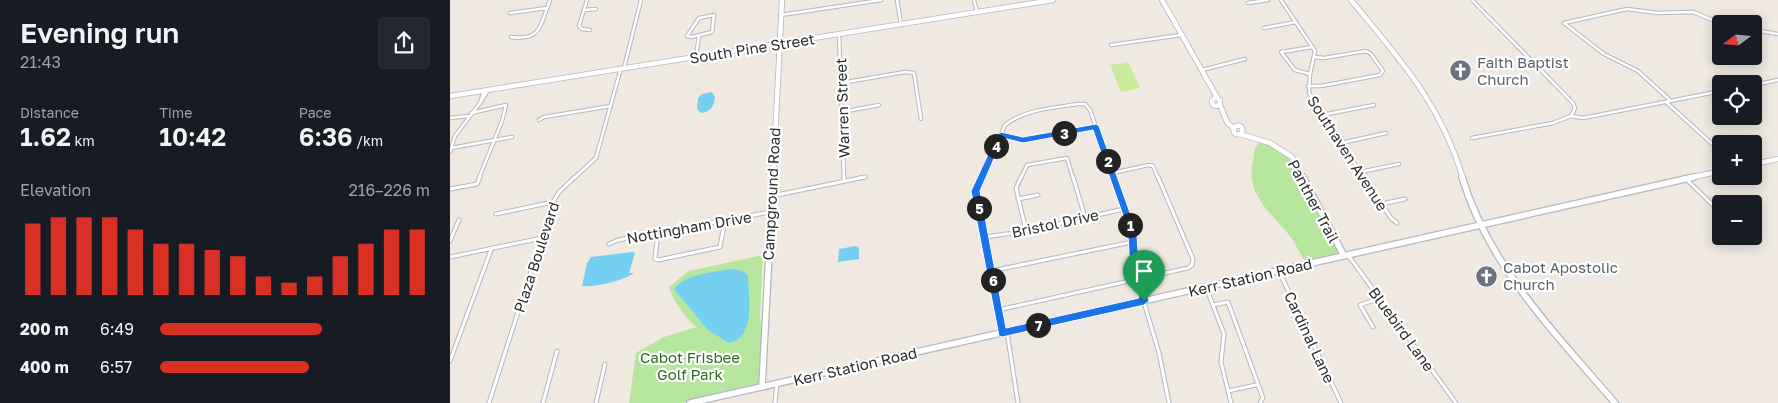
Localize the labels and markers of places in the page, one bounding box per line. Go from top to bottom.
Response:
place label: Faith Baptist Church [1477,53,1569,88]
church icon: Faith Baptist Church [1449,59,1473,83]
pin: 3 [1052,120,1076,146]
pin: 4 [984,134,1008,158]
pin: 2 [1096,148,1120,174]
pin: 5 [966,196,992,220]
pin: 1 [1118,212,1142,238]
pin [1123,250,1165,301]
place label: Cabot Apostolic Church [1503,258,1618,293]
church icon: Cabot Apostolic Church [1475,264,1499,288]
pin: 6 [980,268,1006,292]
pin: 7 [1026,312,1050,338]

